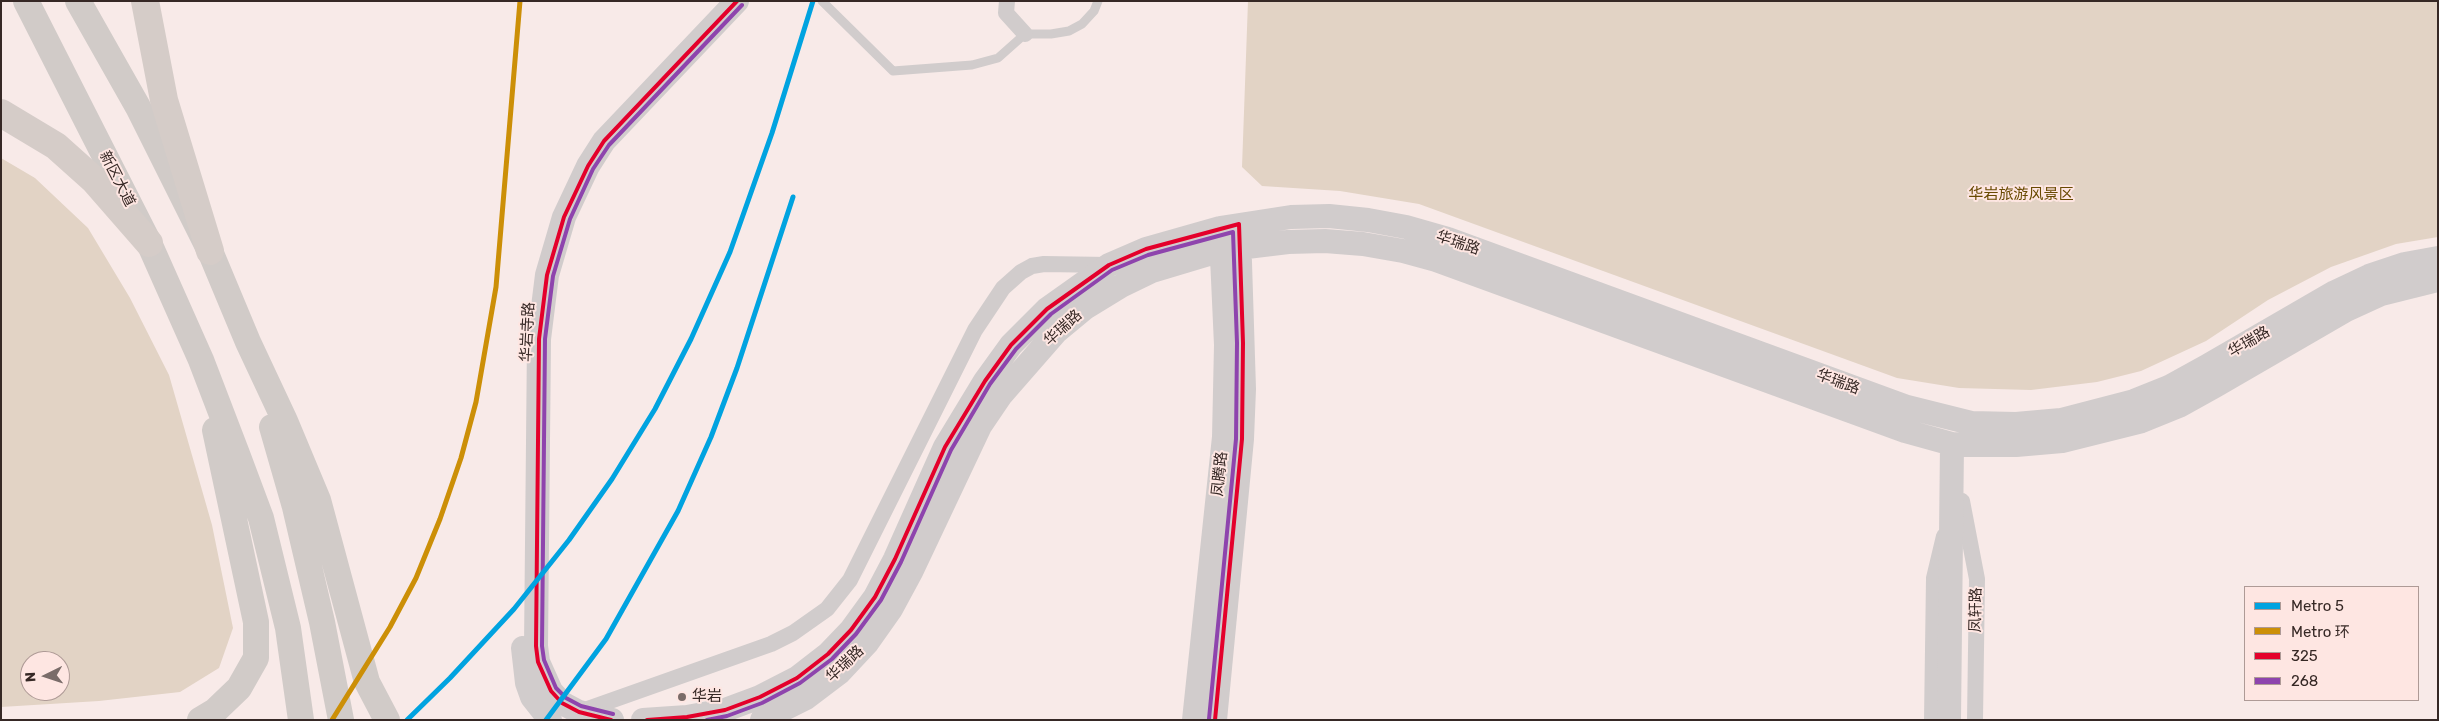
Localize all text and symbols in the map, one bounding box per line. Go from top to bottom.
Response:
street label: 新区大道 [95,148,139,210]
park label: 华岩旅游风景区 [1969,186,2073,204]
street label: 华瑞路 [1434,227,1482,259]
street label: 华岩寺路 [517,302,539,362]
street label: 华瑞路 [1040,306,1086,350]
street label: 华瑞路 [2225,323,2273,361]
street label: 华瑞路 [1814,366,1862,398]
street label: 凤腾路 [1209,451,1231,497]
legend [2244,586,2419,701]
street label: 凤轩路 [1967,587,1985,633]
text: Metro 5 [2291,597,2344,615]
text: Metro 环 [2291,623,2350,641]
street label: 华瑞路 [822,642,868,686]
text: 325 [2291,647,2318,665]
north arrow [20,651,70,701]
text: N [22,671,39,683]
text: 268 [2291,672,2318,690]
place label: 华岩 [692,688,722,706]
marker: 华岩 [676,691,688,703]

